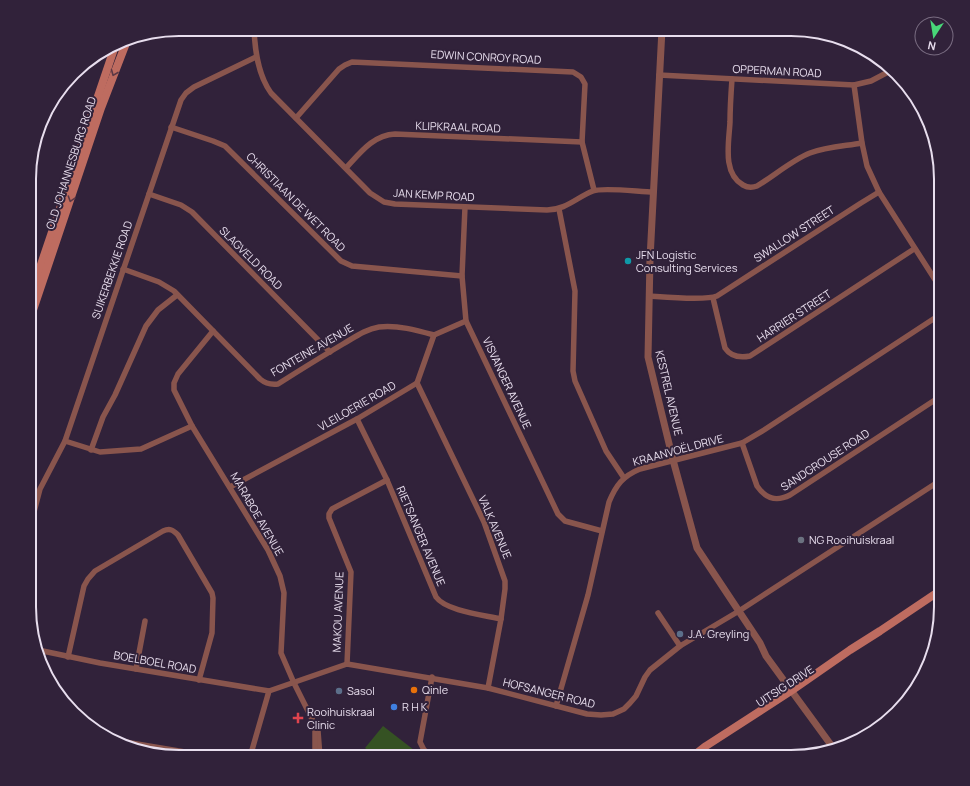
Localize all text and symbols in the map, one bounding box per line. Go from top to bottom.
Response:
north arrow [914,16,954,56]
text: N [926,38,937,54]
street label: EDWIN CONROY ROAD [430,46,542,67]
street label: OPPERMAN ROAD [732,61,822,80]
one-way arrow [111,70,119,77]
street label: OLD JOHANNESBURG ROAD [42,94,99,231]
street label: KLIPKRAAL ROAD [415,118,501,135]
street label: CHRISTIAAN DE WET ROAD [243,149,349,255]
street label: JAN KEMP ROAD [393,185,475,204]
one-way arrow [67,195,76,202]
street label: SWALLOW STREET [750,202,837,265]
street label: SUIKERBEKKIE ROAD [88,219,135,321]
street label: SLAGVELD ROAD [216,223,286,293]
place label: JFN Logistic Consulting Services [636,247,738,275]
marker: JFN Logistic Consulting Services [623,256,633,266]
street label: HARRIER STREET [754,286,834,345]
street label: FONTEINE AVENUE [268,320,356,379]
street label: VISVANGER AVENUE [480,334,535,431]
street label: KESTREL AVENUE [652,349,687,437]
street label: VLEILOERIE ROAD [315,377,398,434]
street label: SANDGROUSE ROAD [777,425,872,494]
street label: KRAANVOËL DRIVE [631,430,725,469]
street label: MARABOE AVENUE [227,469,287,558]
street label: RIETSANGER AVENUE [394,483,449,588]
street label: VALK AVENUE [475,493,516,561]
place label: NG Rooihuiskraal [809,532,894,547]
marker: NG Rooihuiskraal [796,535,806,545]
street label: MAKOU AVENUE [329,571,346,653]
place label: J.A. Greyling [688,626,749,641]
marker: J.A. Greyling [675,629,685,639]
street label: BOELBOEL ROAD [112,647,198,676]
street label: UITSIG DRIVE [753,661,816,710]
street label: HOFSANGER ROAD [501,674,597,711]
place label: Qinle [422,682,449,697]
place label: Sasol [347,683,375,698]
marker: Qinle [409,685,419,695]
marker: Sasol [334,686,344,696]
place label: R H K [402,699,428,714]
marker: R H K [389,702,399,712]
place label: Rooihuiskraal Clinic [307,704,375,732]
marker: Rooihuiskraal Clinic [292,712,304,724]

